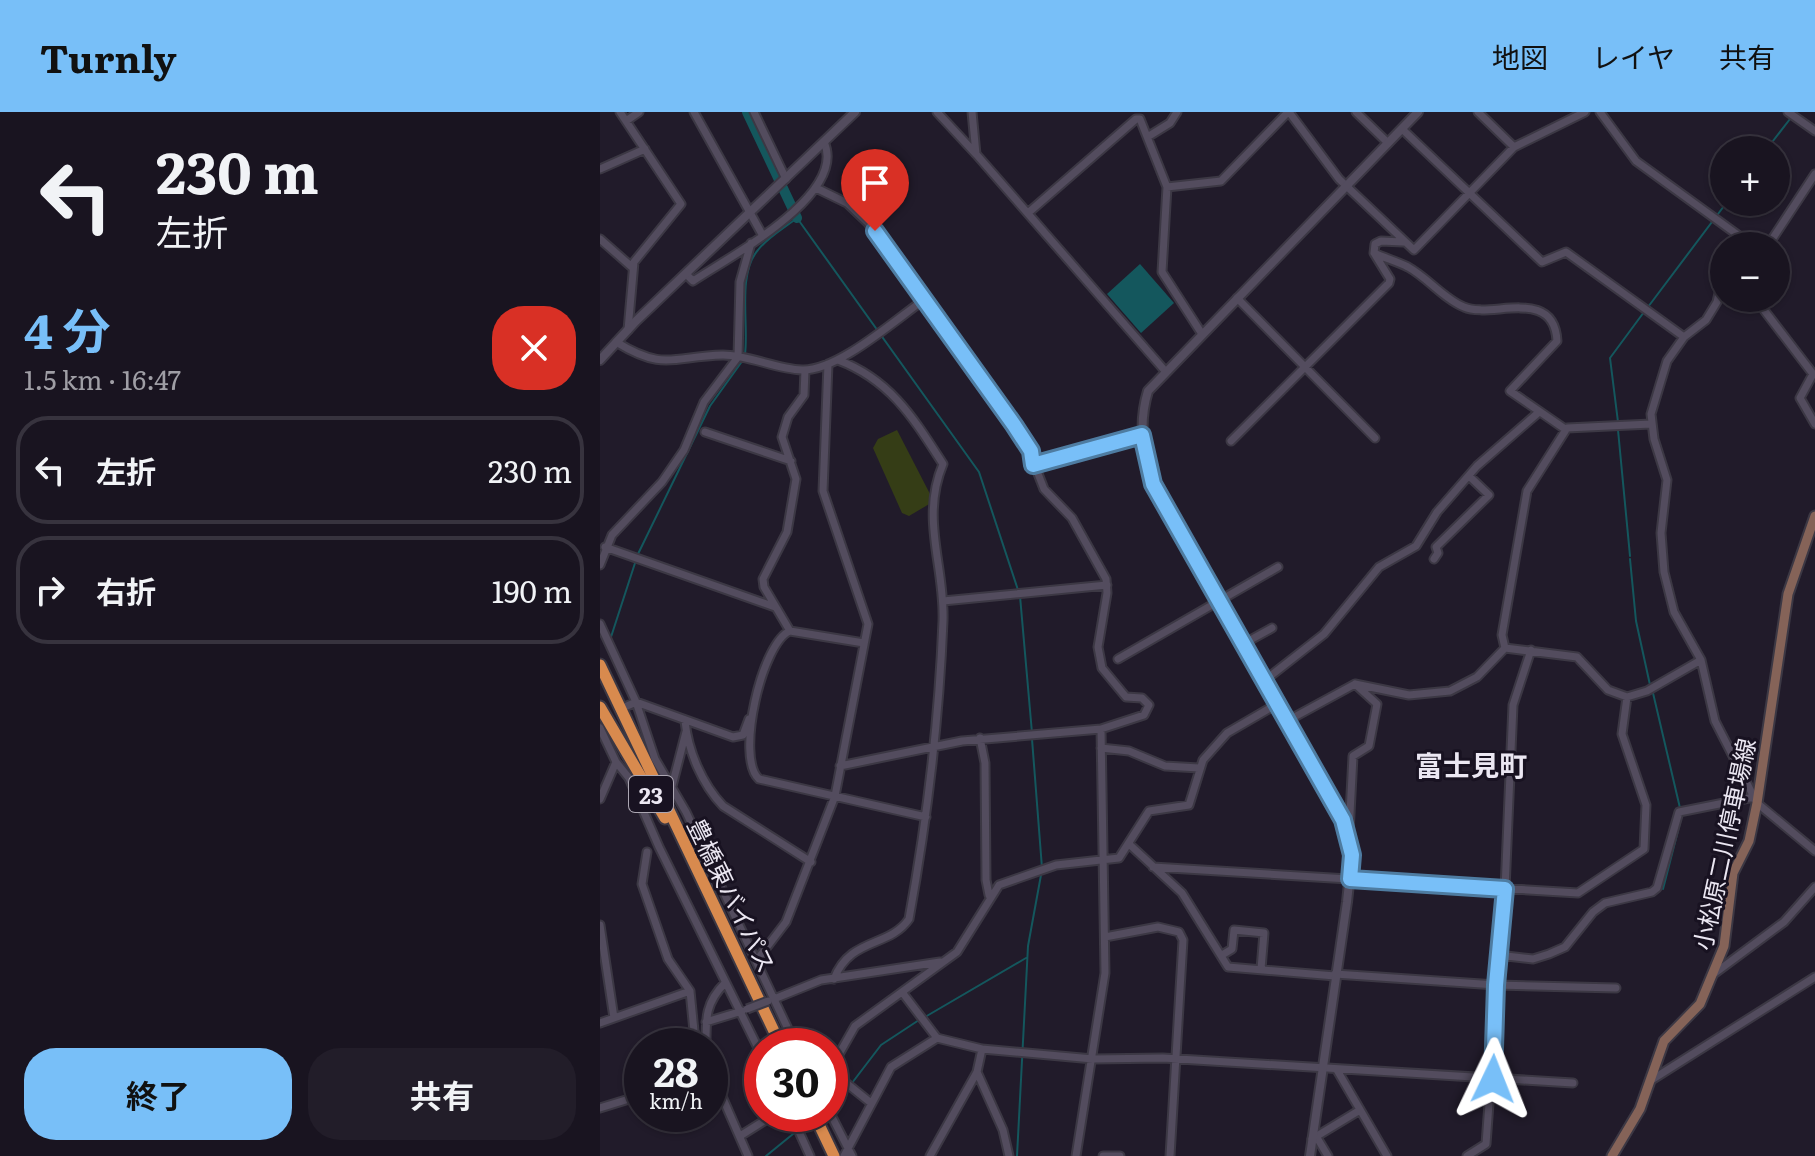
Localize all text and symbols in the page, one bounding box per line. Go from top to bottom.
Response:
text: Turnly [40,28,177,85]
text: 地図 [1492,35,1548,77]
text: レイヤ [1592,35,1675,77]
text: 共有 [1719,35,1775,77]
text: 230 m [156,128,319,211]
map controls [1710,136,1790,312]
button: + [1710,136,1790,216]
icon: left [24,144,128,248]
pin [841,149,909,231]
icon: arrive [853,161,897,205]
text: 左折 [156,204,228,257]
button: − [1710,232,1790,312]
text: 4 分 [24,293,111,364]
button: close [492,306,576,390]
text: 1.5 km · 16:47 [24,359,181,398]
icon: left [28,448,72,492]
text: 左折 [96,448,156,492]
text: 230 m [488,448,572,492]
icon: right [28,568,72,612]
text: 右折 [96,568,156,612]
text: 190 m [492,568,572,612]
street label: 小松原二川停車場線 [1683,735,1763,953]
district label: 富士見町 [1415,743,1527,785]
road number: 23 [629,776,673,812]
street label: 豊橋東バイパス [681,812,785,978]
speed limit sign: 30 [744,1028,848,1132]
position arrow [1451,1037,1535,1121]
text: 28 [653,1040,699,1099]
button: 終了 [24,1048,292,1140]
button: 共有 [308,1048,576,1140]
text: km/h [649,1085,703,1115]

